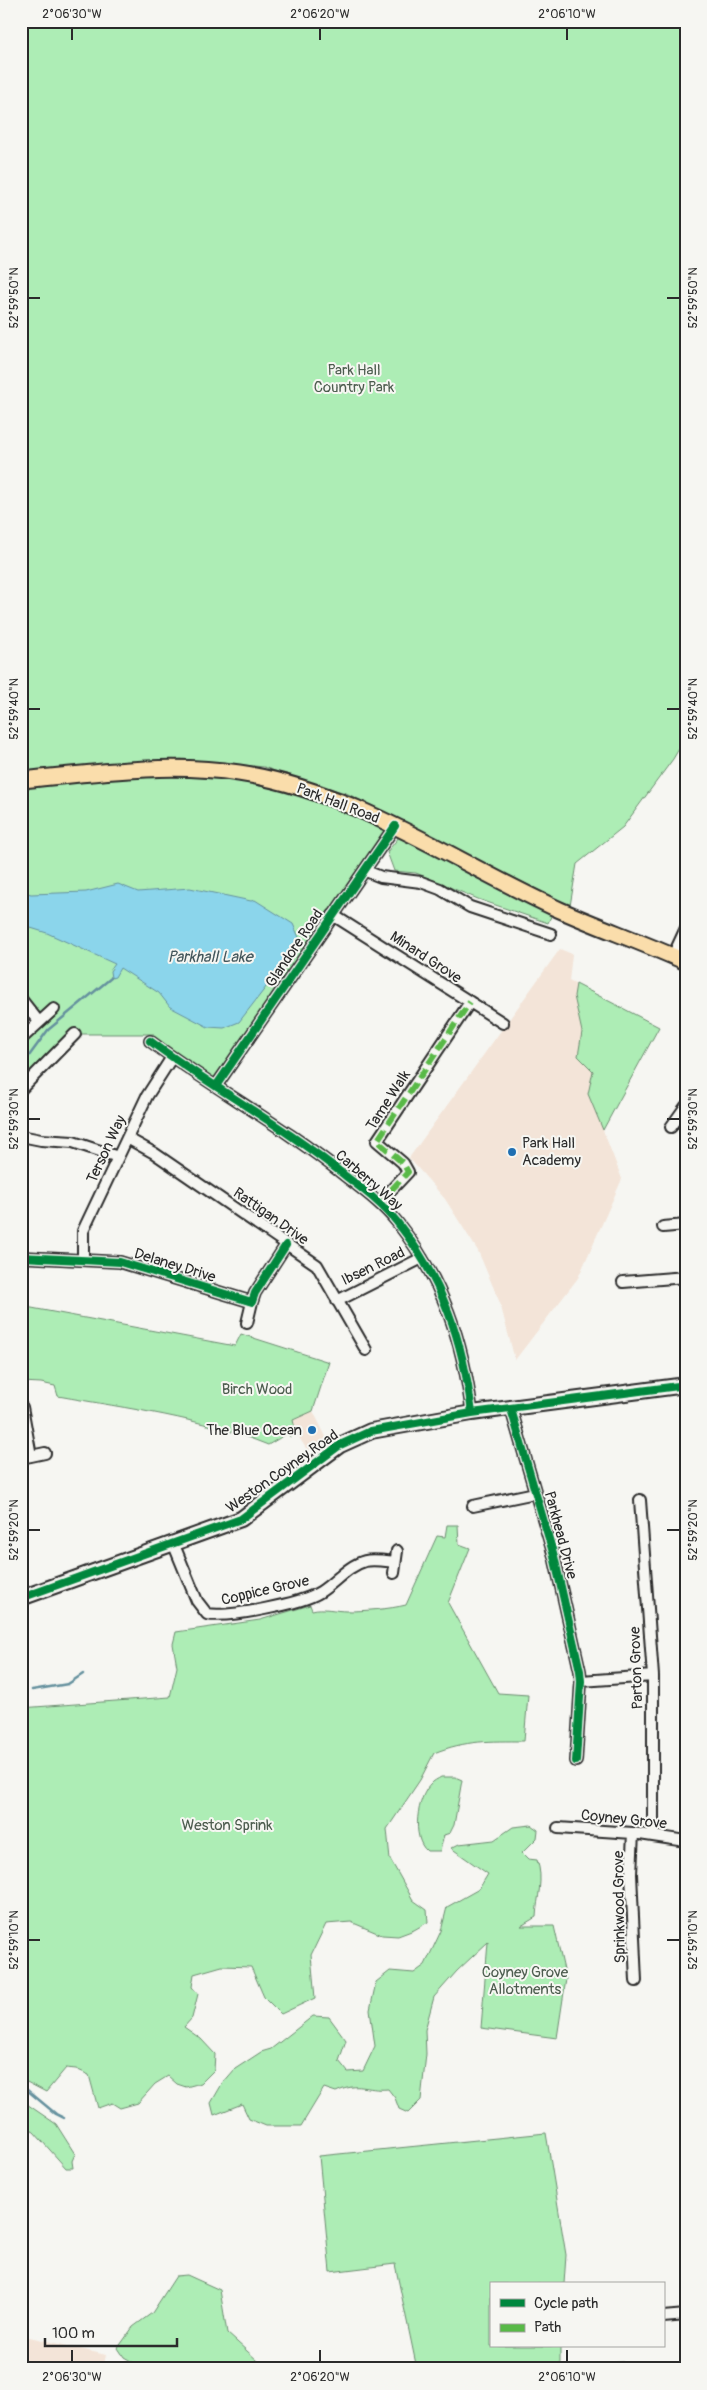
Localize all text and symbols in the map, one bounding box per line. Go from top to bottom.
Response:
text: 2°06'30"W [42,7,102,22]
text: 2°06'20"W [290,7,350,22]
text: 2°06'10"W [538,7,596,22]
text: 52°59'50"N [7,267,22,329]
text: 52°59'50"N [686,267,701,329]
park label: Park Hall Country Park [314,361,395,397]
text: 52°59'40"N [7,678,22,740]
text: 52°59'40"N [686,678,701,740]
street label: Park Hall Road [294,779,382,828]
street label: Glandore Road [261,906,328,991]
street label: Minard Grove [386,927,466,988]
water label: Parkhall Lake [167,947,255,967]
street label: Tame Walk [362,1066,415,1134]
text: 52°59'30"N [7,1088,22,1150]
text: 52°59'30"N [686,1088,701,1150]
street label: Terson Way [82,1112,131,1186]
place label: Park Hall Academy [522,1134,581,1170]
street label: Carberry Way [331,1146,407,1215]
marker: Park Hall Academy [506,1146,518,1158]
street label: Rattigan Drive [229,1183,313,1250]
street label: Ibsen Road [338,1243,408,1290]
street label: Delaney Drive [132,1244,219,1287]
park label: Birch Wood [222,1380,292,1399]
place label: The Blue Ocean [206,1421,302,1440]
marker: The Blue Ocean [306,1424,318,1436]
street label: Weston Coyney Road [222,1426,342,1517]
street label: Parkhead Drive [540,1489,582,1582]
text: 52°59'20"N [7,1499,22,1561]
text: 52°59'20"N [686,1499,701,1561]
street label: Coppice Grove [219,1571,312,1610]
street label: Parton Grove [626,1626,647,1710]
street label: Coyney Grove [580,1806,669,1834]
park label: Weston Sprink [181,1816,273,1835]
street label: Sprinkwood Grove [609,1850,630,1963]
text: 52°59'10"N [7,1910,22,1970]
text: 52°59'10"N [686,1910,701,1970]
park label: Coyney Grove Allotments [482,1963,569,1999]
legend [490,2282,664,2348]
text: Cycle path [534,2294,598,2313]
scale bar [45,2315,178,2347]
text: Path [534,2318,561,2337]
text: 100 m [52,2324,95,2343]
text: 2°06'30"W [42,2370,102,2385]
text: 2°06'20"W [290,2370,350,2385]
text: 2°06'10"W [538,2370,596,2385]

